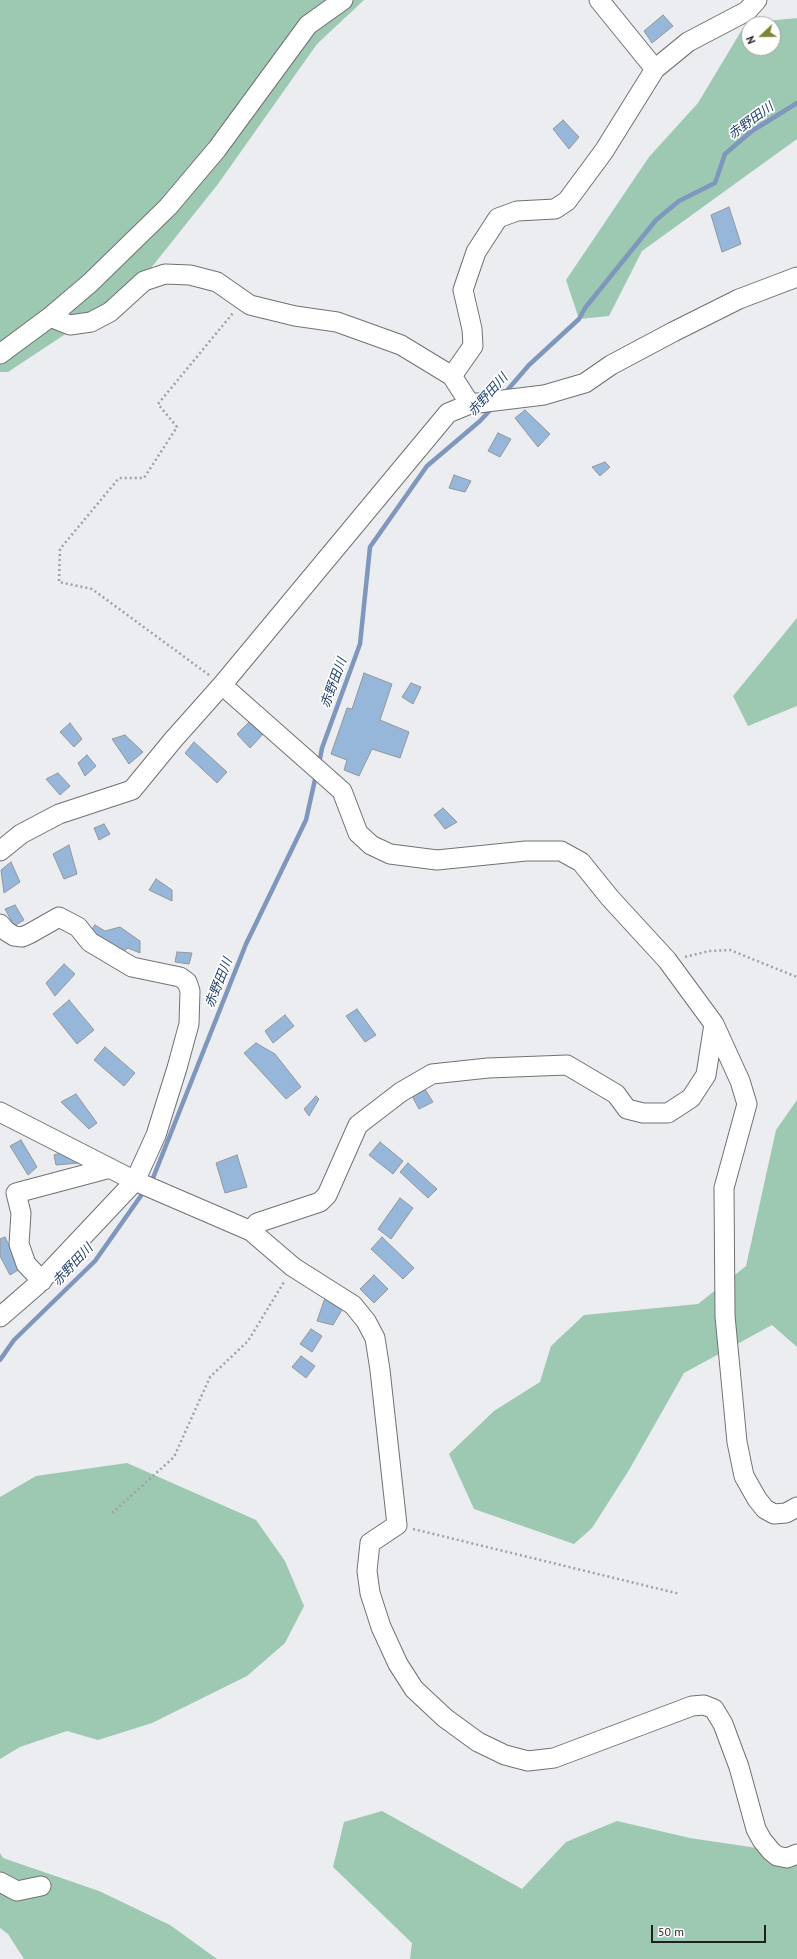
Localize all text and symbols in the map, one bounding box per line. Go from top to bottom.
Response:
north arrow [741,16,781,56]
text: N [743,34,759,46]
water label: 赤野田川 [725,99,777,143]
water label: 赤野田川 [465,370,511,420]
water label: 赤野田川 [318,656,350,710]
water label: 赤野田川 [202,956,236,1010]
water label: 赤野田川 [50,1241,96,1289]
scale bar [653,1917,768,1943]
text: 50 m [658,1924,684,1939]

